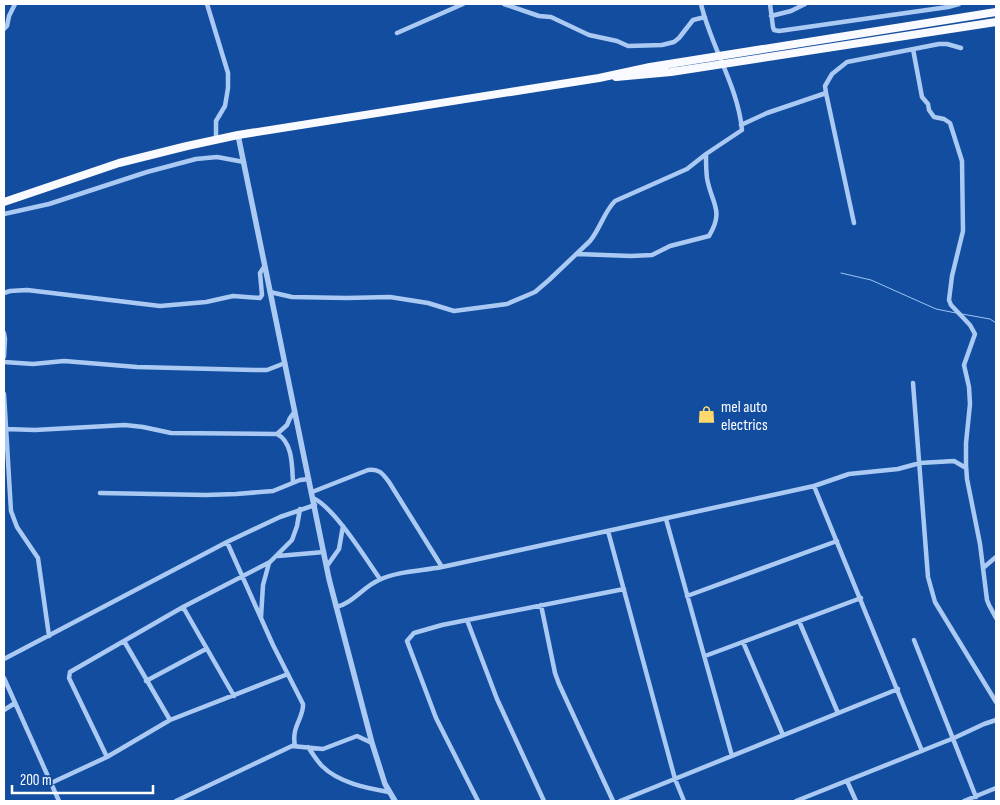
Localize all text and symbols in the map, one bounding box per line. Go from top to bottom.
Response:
place label: mel auto electrics [721,398,768,435]
shop icon: mel auto electrics [697,405,717,425]
scale bar [12,762,154,794]
text: 200 m [20,771,52,790]

